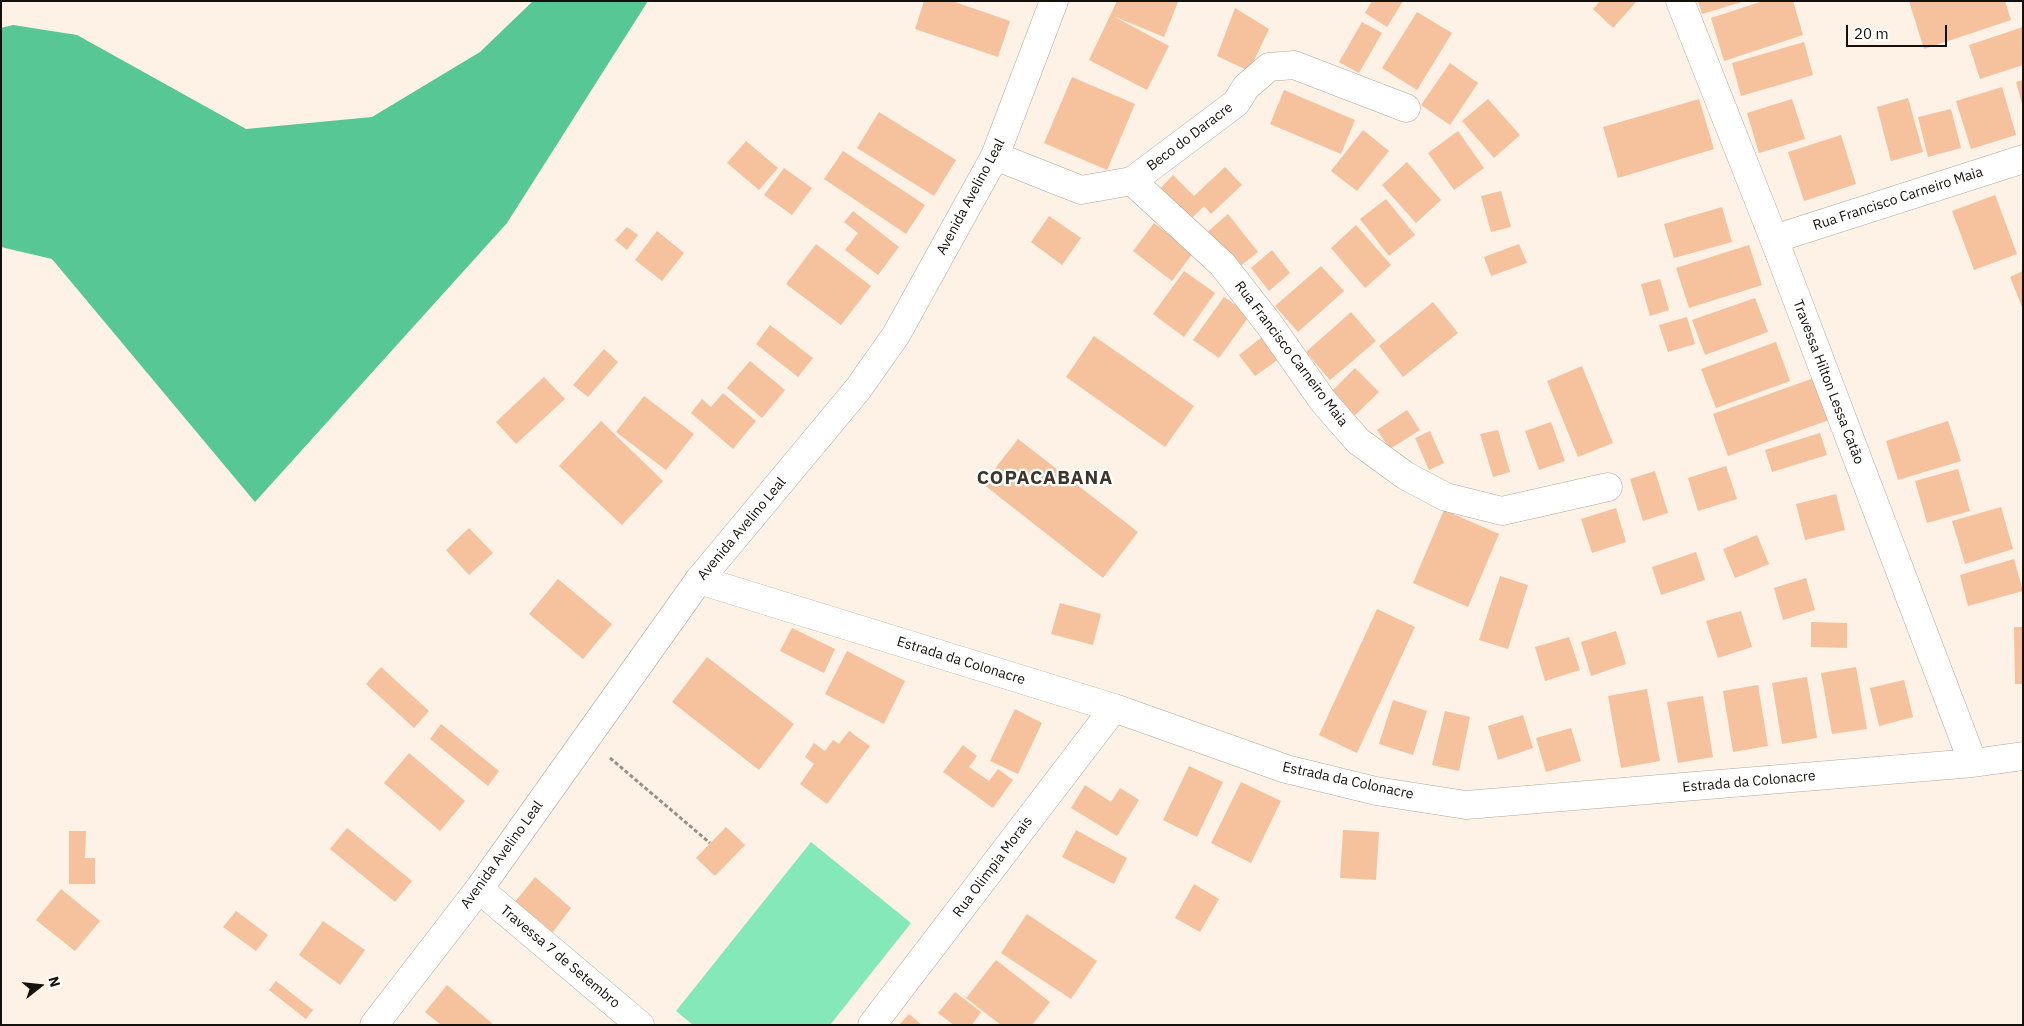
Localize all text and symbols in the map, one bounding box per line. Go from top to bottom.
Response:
scale bar [1849,15,1950,47]
text: 20 m [1854,24,1889,43]
street label: Beco do Daracre [1144,99,1236,175]
street label: Avenida Avelino Leal [933,136,1009,258]
street label: Rua Francisco Carneiro Maia [1811,164,1985,234]
street label: Rua Francisco Carneiro Maia [1231,278,1351,430]
street label: Travessa Hilton Lessa Catão [1789,297,1867,467]
district label: COPACABANA [975,468,1115,490]
street label: Avenida Avelino Leal [694,474,790,584]
street label: Estrada da Colonacre [895,633,1027,689]
street label: Estrada da Colonacre [1281,759,1415,803]
street label: Estrada da Colonacre [1682,768,1816,796]
street label: Avenida Avelino Leal [457,798,547,912]
street label: Rua Olimpia Morais [950,813,1036,921]
street label: Travessa 7 de Setembro [497,902,623,1012]
north arrow [15,961,65,1011]
text: N [44,975,64,989]

